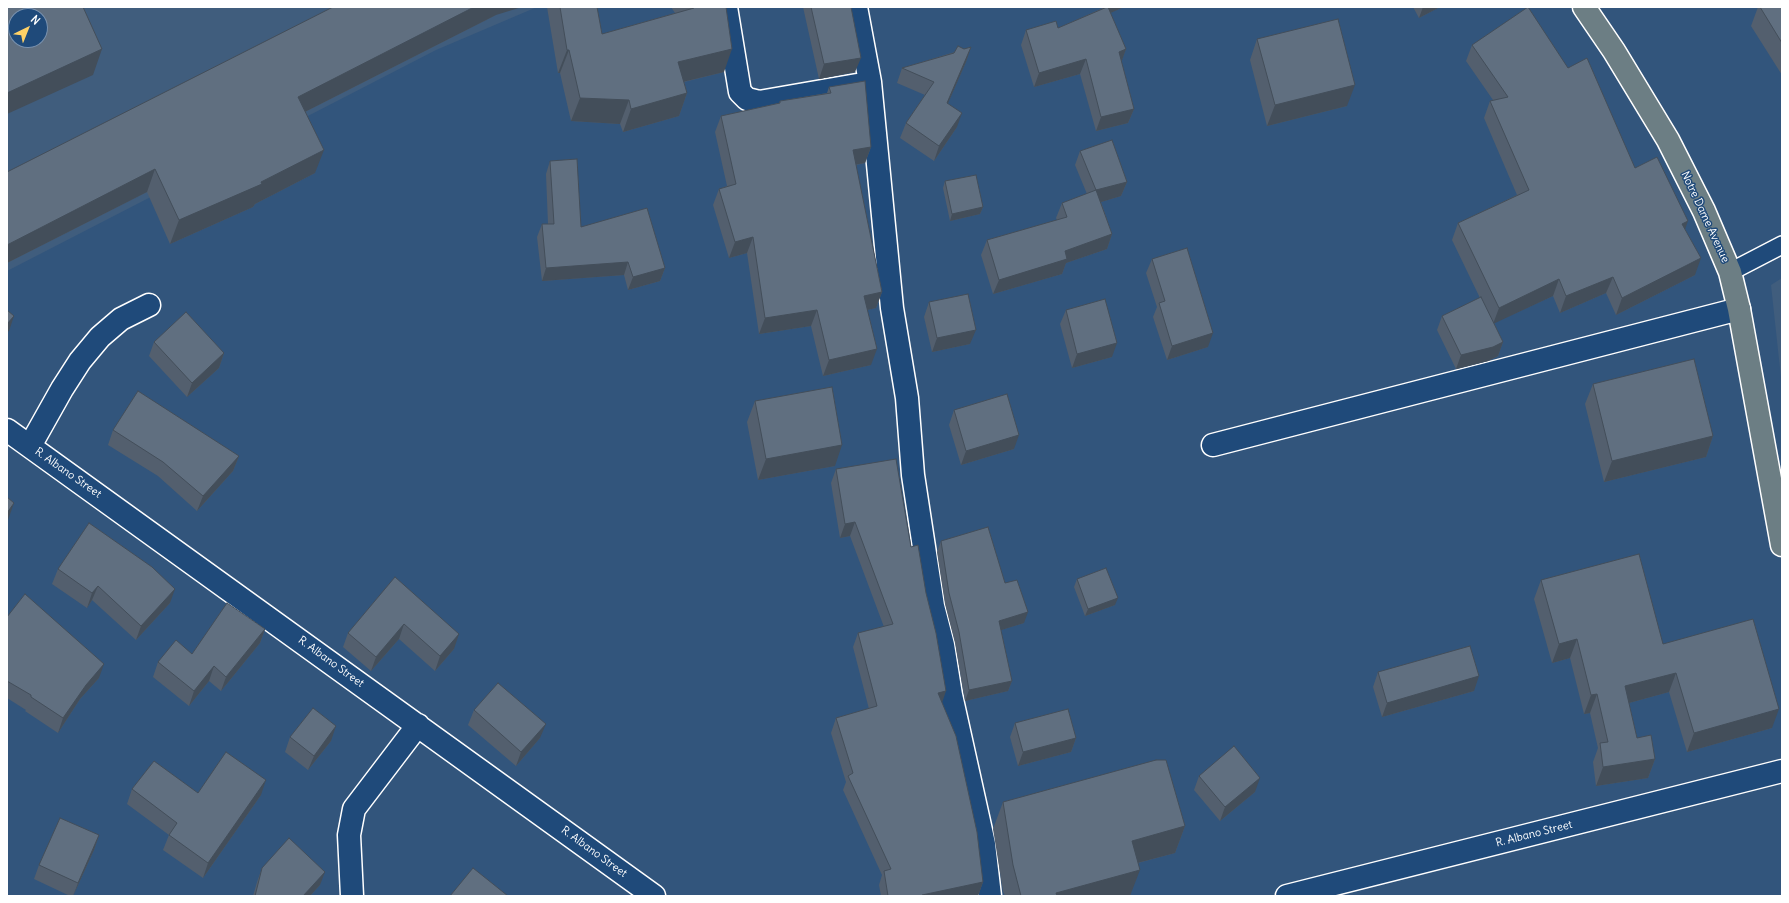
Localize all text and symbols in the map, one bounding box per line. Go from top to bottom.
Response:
north arrow [8,8,48,48]
text: N [28,12,43,28]
street label: Notre Dame Avenue [1678,169,1732,265]
street label: R. Albano Street [32,445,104,501]
street label: R. Albano Street [295,634,367,690]
street label: R. Albano Street [1494,818,1574,850]
street label: R. Albano Street [558,824,630,880]

